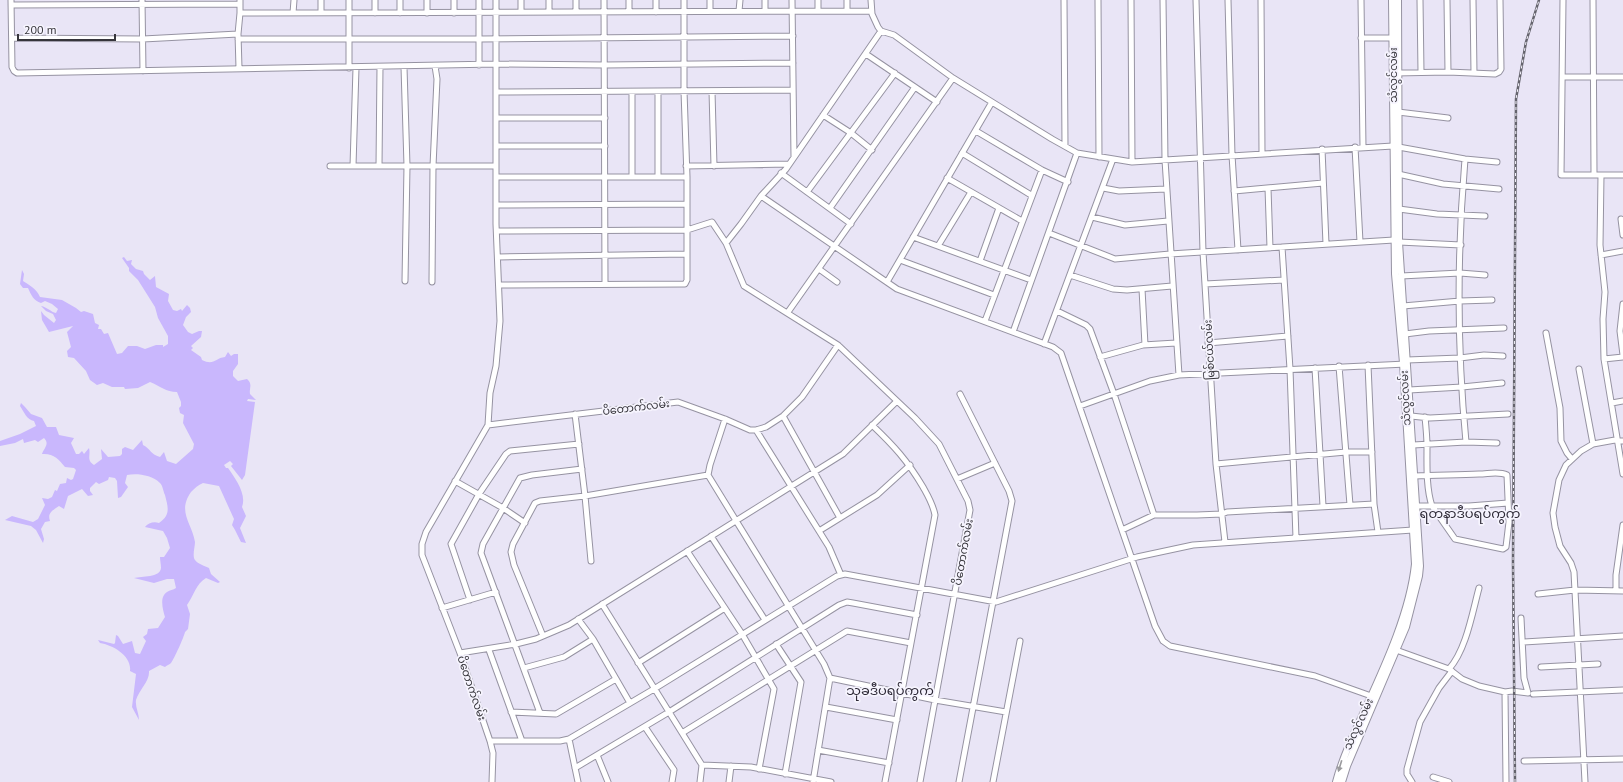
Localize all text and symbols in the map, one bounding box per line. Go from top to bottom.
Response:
scale bar [18,16,115,42]
text: 200 m [24,22,57,37]
street label: သံလွင်လမ်း [1386,47,1402,103]
street label: မြစ်ငယ်လမ်း [1200,319,1220,381]
street label: သံလွင်လမ်း [1397,370,1415,426]
street label: ပိတောက်လမ်း [602,396,671,418]
district label: ရတနာဒီပရပ်ကွက် [1420,505,1520,524]
street label: ပိတောက်လမ်း [950,517,976,587]
street label: ပိတောက်လမ်း [454,654,490,722]
district label: သုခဒီပရပ်ကွက် [846,682,934,701]
street label: သံလွင်လမ်း [1340,696,1378,753]
one-way arrow [1337,760,1343,772]

